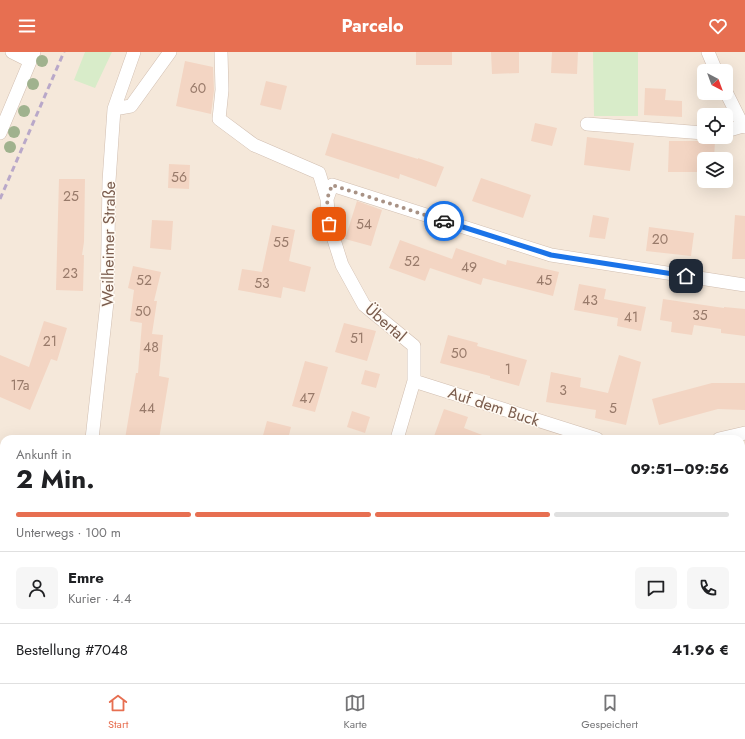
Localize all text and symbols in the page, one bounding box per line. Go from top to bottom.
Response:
text: Parcelo [341,13,404,39]
icon: menu [16,15,38,37]
icon: heart [707,15,729,37]
north arrow [697,64,733,100]
map controls [697,64,733,188]
house number: 60 [190,78,206,98]
button: locate [697,108,733,144]
button: layers [697,152,733,188]
house number: 56 [171,167,187,187]
street label: Weilheimer Straße [96,181,121,307]
house number: 25 [63,186,79,206]
courier [424,201,464,241]
pin [312,207,346,241]
icon: car [433,210,455,232]
icon: bag [318,213,340,235]
house number: 54 [356,214,372,234]
house number: 20 [652,229,668,249]
house number: 55 [273,232,289,252]
house number: 52 [404,251,420,271]
house number: 49 [461,257,477,277]
pin [669,259,703,293]
house number: 23 [62,263,78,283]
icon: home [675,265,697,287]
house number: 52 [136,270,152,290]
house number: 45 [536,270,552,290]
house number: 53 [254,273,270,293]
house number: 43 [582,290,598,310]
street label: Übertal [360,298,411,347]
house number: 50 [135,301,151,321]
house number: 35 [692,305,708,325]
house number: 41 [624,307,638,327]
house number: 51 [350,328,364,348]
house number: 21 [43,331,57,351]
house number: 48 [143,337,159,357]
house number: 50 [451,343,467,363]
house number: 1 [505,359,511,379]
house number: 17a [11,375,29,395]
house number: 3 [559,380,567,400]
street label: Auf dem Buck [445,381,543,432]
house number: 47 [299,388,315,408]
house number: 44 [139,398,155,418]
house number: 5 [609,398,617,418]
text: Ankunft in [16,445,72,464]
text: 09:51–09:56 [631,458,729,480]
text: 2 Min. [16,460,95,498]
text: Unterwegs · 100 m [16,523,121,542]
button: person [16,567,58,609]
text: Emre [68,567,104,589]
button: chat [635,567,677,609]
button: phone [687,567,729,609]
text: Kurier · 4.4 [68,589,132,608]
text: Bestellung #7048 [16,639,128,661]
text: 41.96 € [672,639,729,661]
tab: Start [107,692,129,732]
tab: Karte [343,692,367,732]
tab: Gespeichert [581,692,638,732]

